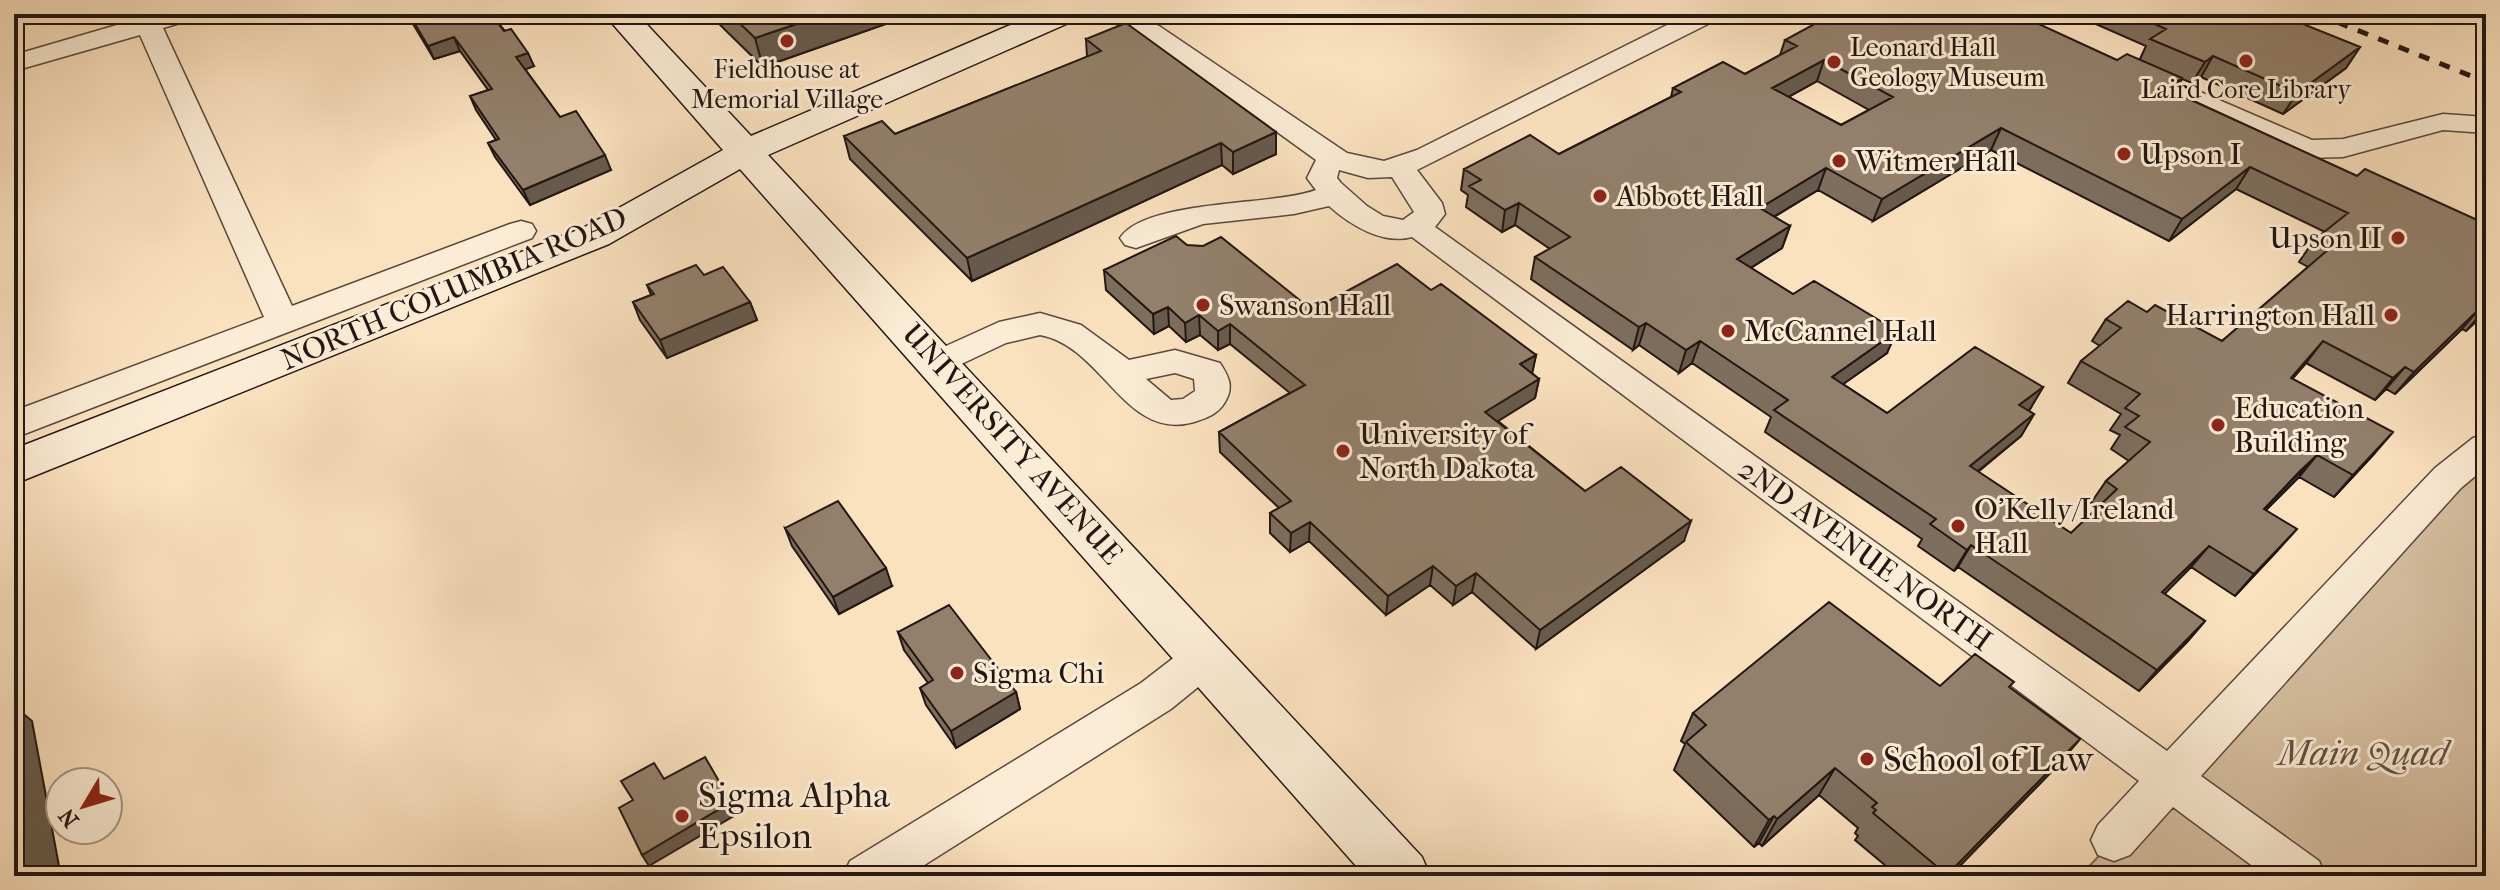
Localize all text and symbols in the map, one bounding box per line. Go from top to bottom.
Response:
marker: Fieldhouse at Memorial Village [778,32,796,50]
place label: Leonard Hall Geology Museum [1850,32,2045,93]
marker: Laird Core Library [2237,52,2255,70]
marker: Leonard Hall Geology Museum [1825,53,1843,71]
place label: Fieldhouse at Memorial Village [691,54,883,115]
place label: Laird Core Library [2141,74,2352,105]
place label: Upson I [2140,137,2241,172]
place label: Witmer Hall [1854,144,2017,179]
marker: Upson I [2115,145,2133,163]
marker: Witmer Hall [1830,152,1848,170]
place label: Abbott Hall [1615,179,1764,214]
marker: Abbott Hall [1591,187,1609,205]
street label: NORTH COLUMBIA ROAD [276,200,632,378]
place label: Upson II [2269,221,2382,256]
marker: Upson II [2389,229,2407,247]
place label: Swanson Hall [1219,288,1391,323]
marker: Swanson Hall [1194,296,1212,314]
place label: Harrington Hall [2165,298,2375,333]
marker: Harrington Hall [2382,306,2400,324]
place label: McCannel Hall [1744,314,1937,349]
street label: UNIVERSITY AVENUE [895,316,1129,572]
marker: McCannel Hall [1719,322,1737,340]
place label: Education Building [2234,391,2365,460]
marker: Education Building [2209,416,2227,434]
place label: University of North Dakota [1359,417,1536,486]
marker: University of North Dakota [1334,442,1352,460]
street label: 2ND AVENUE NORTH [1732,451,1998,659]
place label: O'Kelly/Ireland Hall [1974,492,2175,561]
marker: O'Kelly/Ireland Hall [1949,517,1967,535]
place label: Sigma Chi [973,656,1105,691]
marker: Sigma Chi [948,664,966,682]
park label: Main Quad [2275,732,2452,775]
place label: School of Law [1883,738,2095,780]
marker: School of Law [1858,750,1876,768]
north arrow [44,766,124,846]
place label: Sigma Alpha Epsilon [698,774,890,857]
text: N [53,803,84,832]
marker: Sigma Alpha Epsilon [673,807,691,825]

